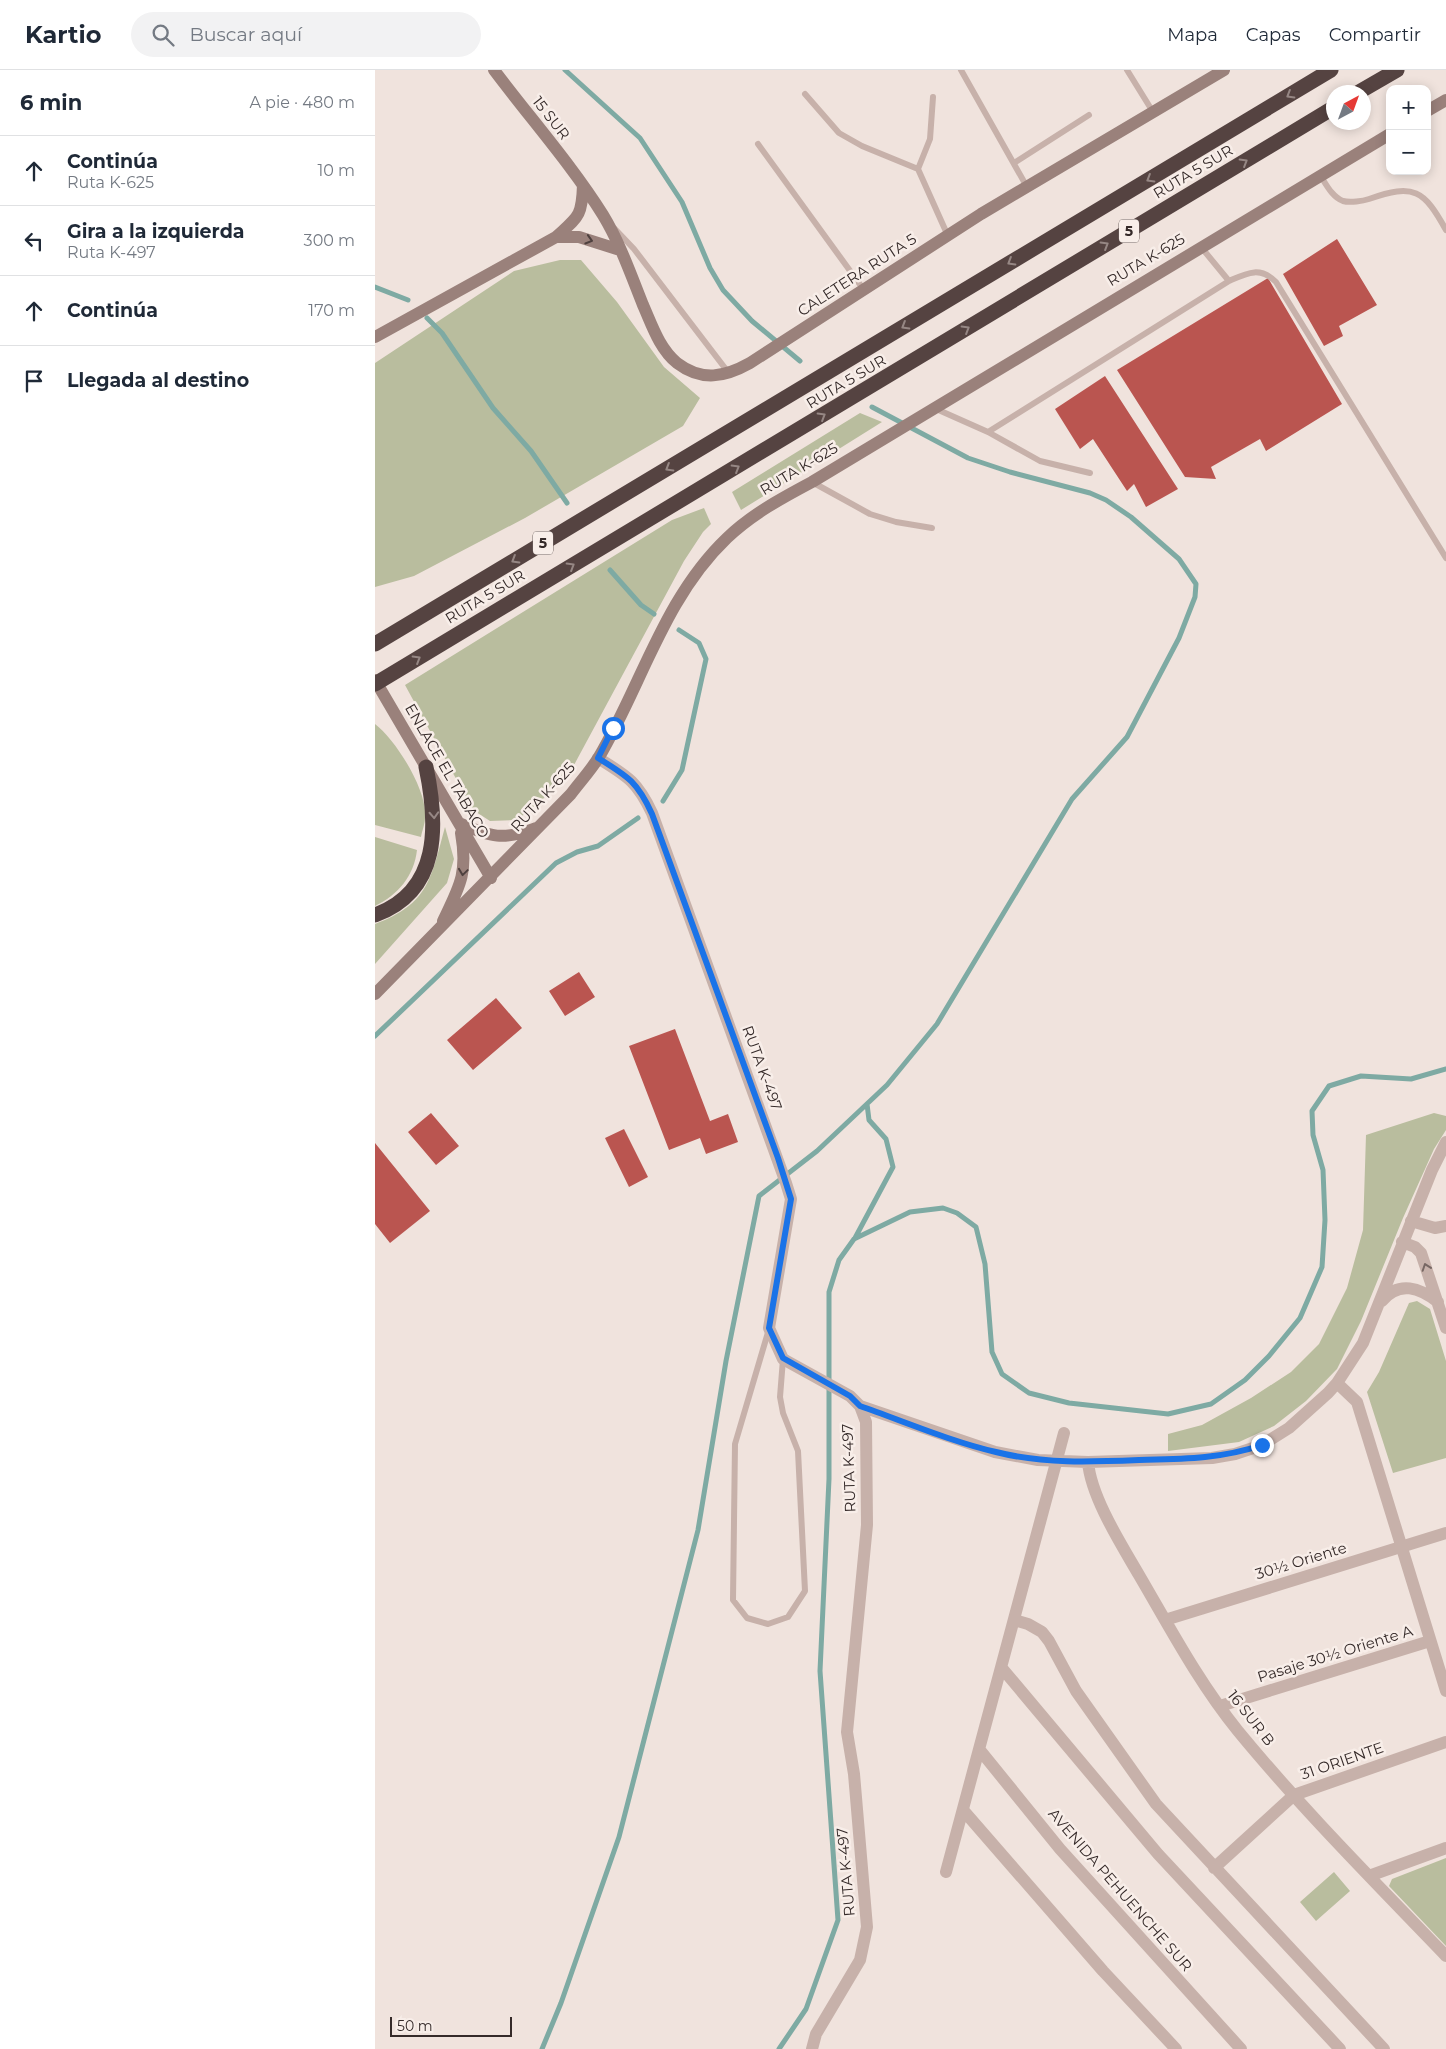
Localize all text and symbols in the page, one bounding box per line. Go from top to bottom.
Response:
search box [131,12,481,57]
text: Kartio [25,20,101,49]
icon: search [149,21,177,49]
text: Buscar aquí [189,23,302,46]
text: Mapa [1167,24,1218,46]
text: Capas [1246,24,1301,46]
text: Compartir [1329,24,1421,46]
north arrow [1326,85,1371,130]
map controls [1386,85,1431,175]
button: + [1386,85,1431,130]
one-way arrow [1286,89,1295,99]
text: 6 min [20,90,82,115]
street label: 15 SUR [529,92,574,143]
text: A pie · 480 m [249,93,355,112]
button: − [1386,130,1431,175]
street label: RUTA 5 SUR [1149,140,1236,203]
text: Continúa [67,150,158,173]
icon: ahead [20,157,48,185]
one-way arrow [1239,158,1248,168]
text: 10 m [317,161,355,180]
one-way arrow [1147,172,1156,182]
text: Ruta K-625 [67,173,154,192]
text: Gira a la izquierda [67,220,245,243]
road number: 5 [1119,220,1139,242]
icon: left [20,227,48,255]
street label: CALETERA RUTA 5 [794,229,920,320]
street label: RUTA K-625 [1103,229,1188,290]
text: 300 m [304,231,355,250]
one-way arrow [584,234,592,244]
one-way arrow [1100,242,1109,252]
text: Ruta K-497 [67,243,156,262]
one-way arrow [1007,256,1016,266]
icon: ahead [20,297,48,325]
text: Continúa [67,299,158,322]
text: 170 m [308,301,355,320]
one-way arrow [901,319,910,329]
one-way arrow [961,326,970,336]
street label: RUTA 5 SUR [802,350,889,413]
icon: arrive [20,367,48,395]
text: Llegada al destino [67,369,249,392]
one-way arrow [816,413,825,423]
street label: RUTA K-625 [756,438,841,499]
one-way arrow [666,461,675,471]
one-way arrow [730,465,739,475]
road number: 5 [533,532,553,554]
one-way arrow [511,554,520,564]
one-way arrow [566,563,575,573]
street label: RUTA 5 SUR [441,565,528,628]
one-way arrow [411,655,420,665]
street label: ENLACE EL TABACO [401,700,494,842]
route start [602,717,625,740]
street label: RUTA K-625 [506,758,579,836]
one-way arrow [428,812,439,820]
one-way arrow [458,868,469,876]
street label: RUTA K-497 [738,1023,787,1113]
one-way arrow [1422,1263,1432,1271]
street label: RUTA K-497 [837,1423,860,1513]
route end [1251,1434,1274,1457]
street label: 30½ Oriente [1253,1538,1349,1583]
street label: Pasaje 30½ Oriente A [1255,1621,1415,1686]
street label: 16 SUR B [1224,1686,1279,1749]
street label: 31 ORIENTE [1298,1737,1386,1784]
street label: AVENIDA PEHUENCHE SUR [1044,1804,1196,1975]
street label: RUTA K-497 [832,1827,859,1917]
scale bar [390,2014,513,2037]
text: 50 m [397,2017,433,2035]

